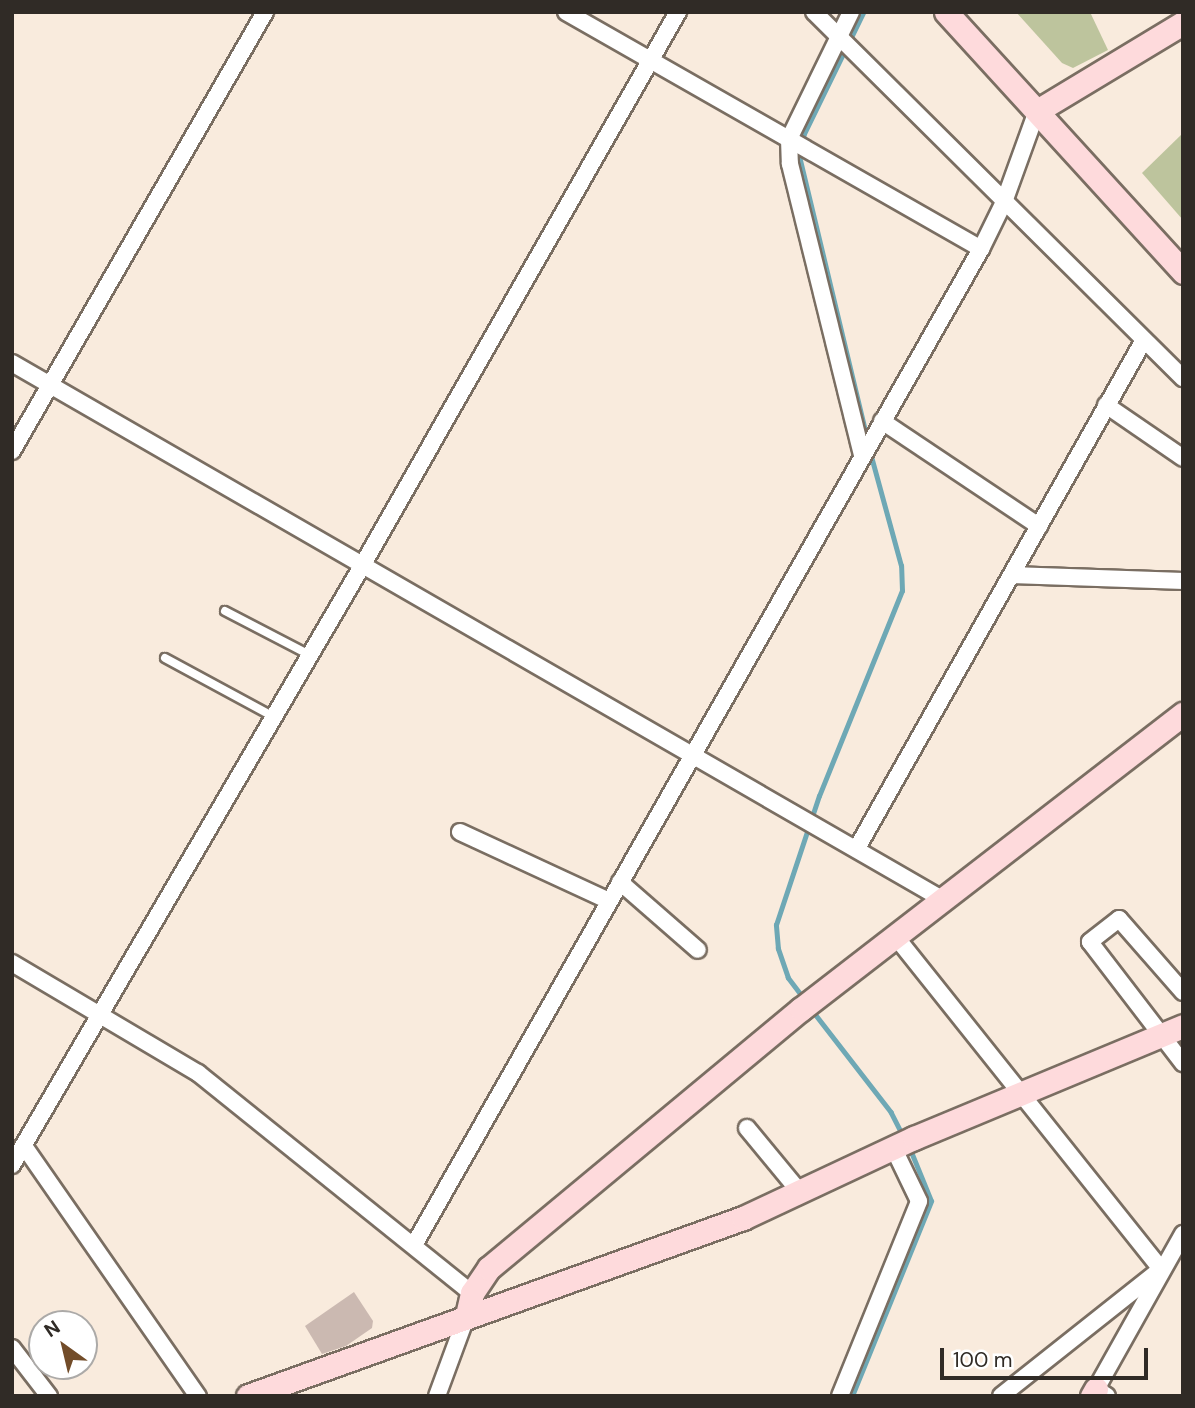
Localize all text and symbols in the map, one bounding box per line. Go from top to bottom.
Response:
north arrow [28,1310,98,1380]
text: N [39,1315,65,1343]
scale bar [943,1334,1151,1378]
text: 100 m [953,1346,1013,1374]

